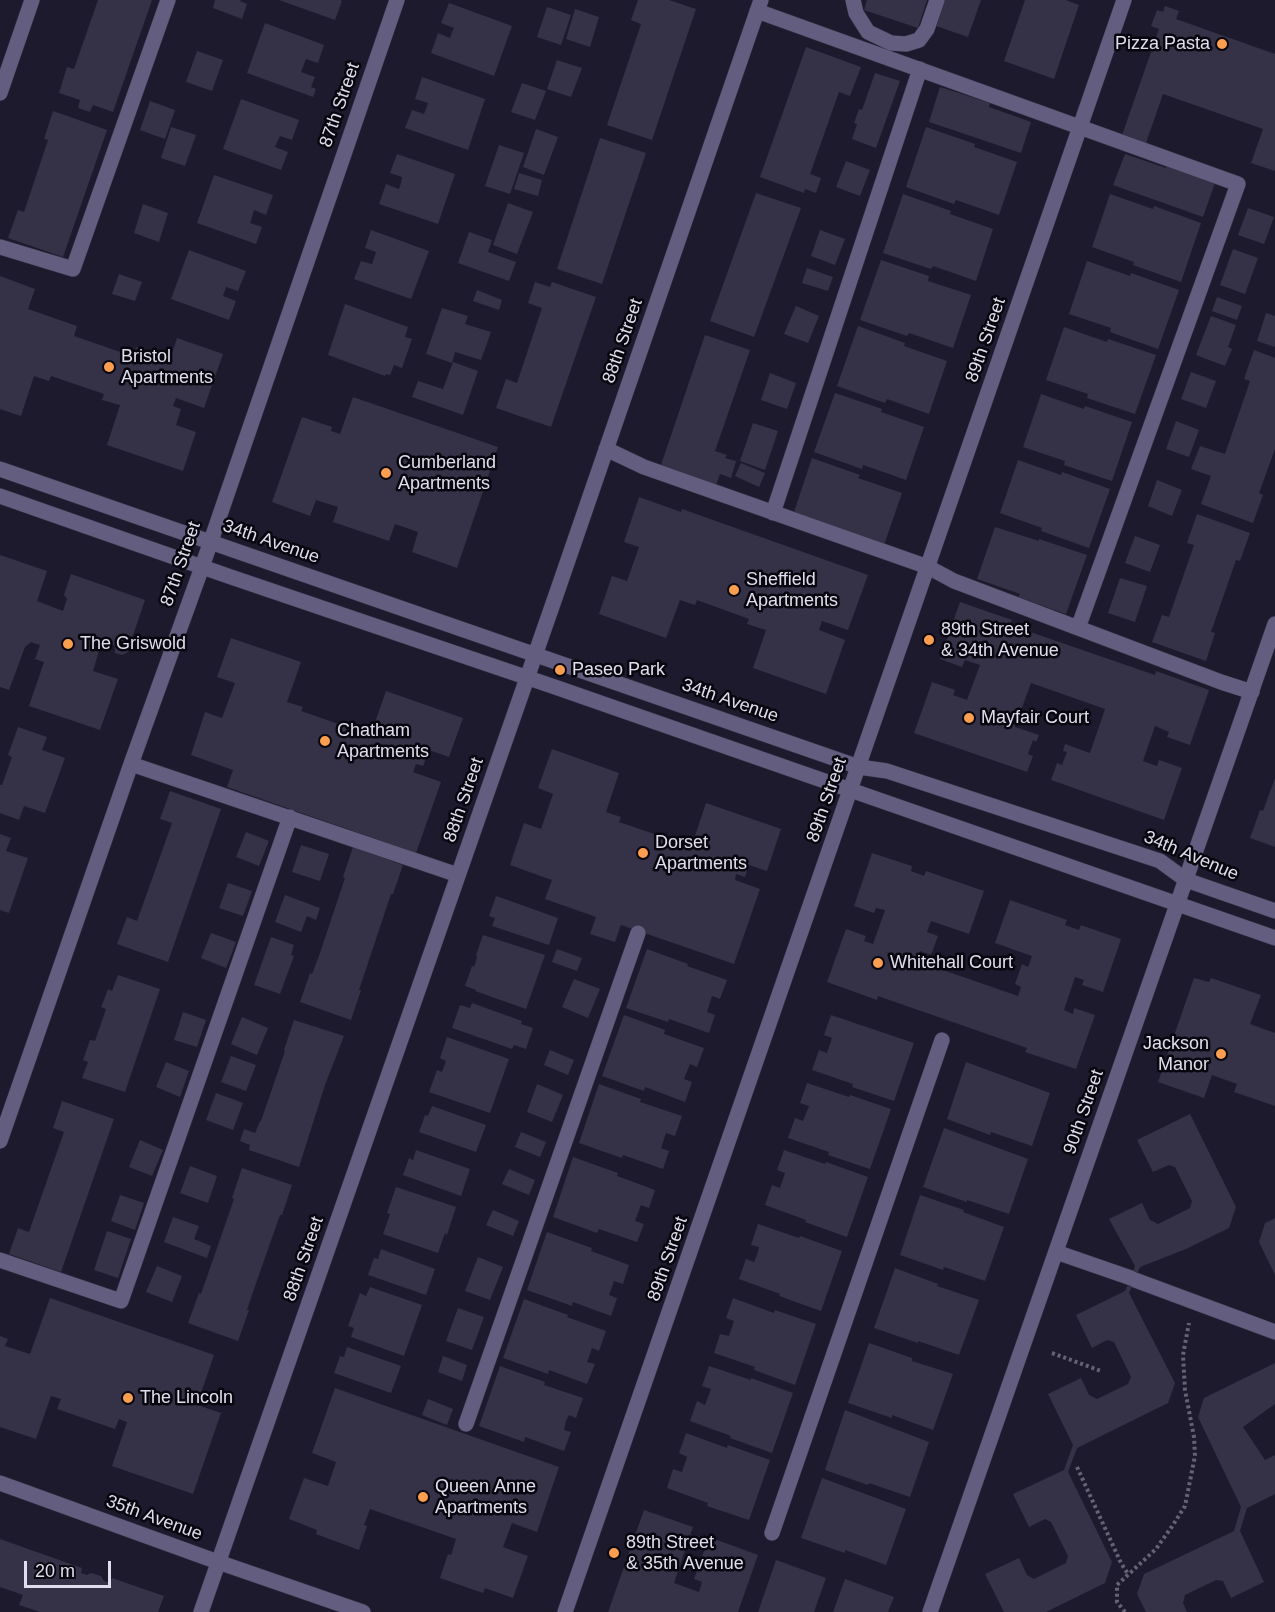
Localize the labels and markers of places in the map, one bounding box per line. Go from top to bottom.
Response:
place label: Pizza Pasta [1115,33,1210,55]
marker: Pizza Pasta [1215,37,1229,51]
place label: Bristol Apartments [121,346,213,388]
marker: Bristol Apartments [102,360,116,374]
place label: Cumberland Apartments [398,452,496,494]
marker: Cumberland Apartments [379,466,393,480]
place label: Sheffield Apartments [746,569,838,612]
marker: Sheffield Apartments [727,583,741,597]
place label: 89th Street & 34th Avenue [941,619,1059,662]
place label: The Griswold [80,633,186,655]
marker: 89th Street & 34th Avenue [922,633,936,647]
marker: The Griswold [61,637,75,651]
place label: Paseo Park [572,659,665,681]
marker: Paseo Park [553,663,567,677]
place label: Mayfair Court [981,707,1089,729]
marker: Mayfair Court [962,711,976,725]
place label: Chatham Apartments [337,720,429,762]
marker: Chatham Apartments [318,734,332,748]
place label: Dorset Apartments [655,832,747,874]
marker: Dorset Apartments [636,846,650,860]
place label: Whitehall Court [890,952,1013,974]
marker: Whitehall Court [871,956,885,970]
place label: Jackson Manor [1143,1033,1209,1076]
marker: Jackson Manor [1214,1047,1228,1061]
place label: The Lincoln [140,1387,233,1409]
marker: The Lincoln [121,1391,135,1405]
place label: Queen Anne Apartments [435,1476,536,1518]
marker: Queen Anne Apartments [416,1490,430,1504]
place label: 89th Street & 35th Avenue [626,1532,744,1574]
marker: 89th Street & 35th Avenue [607,1546,621,1560]

